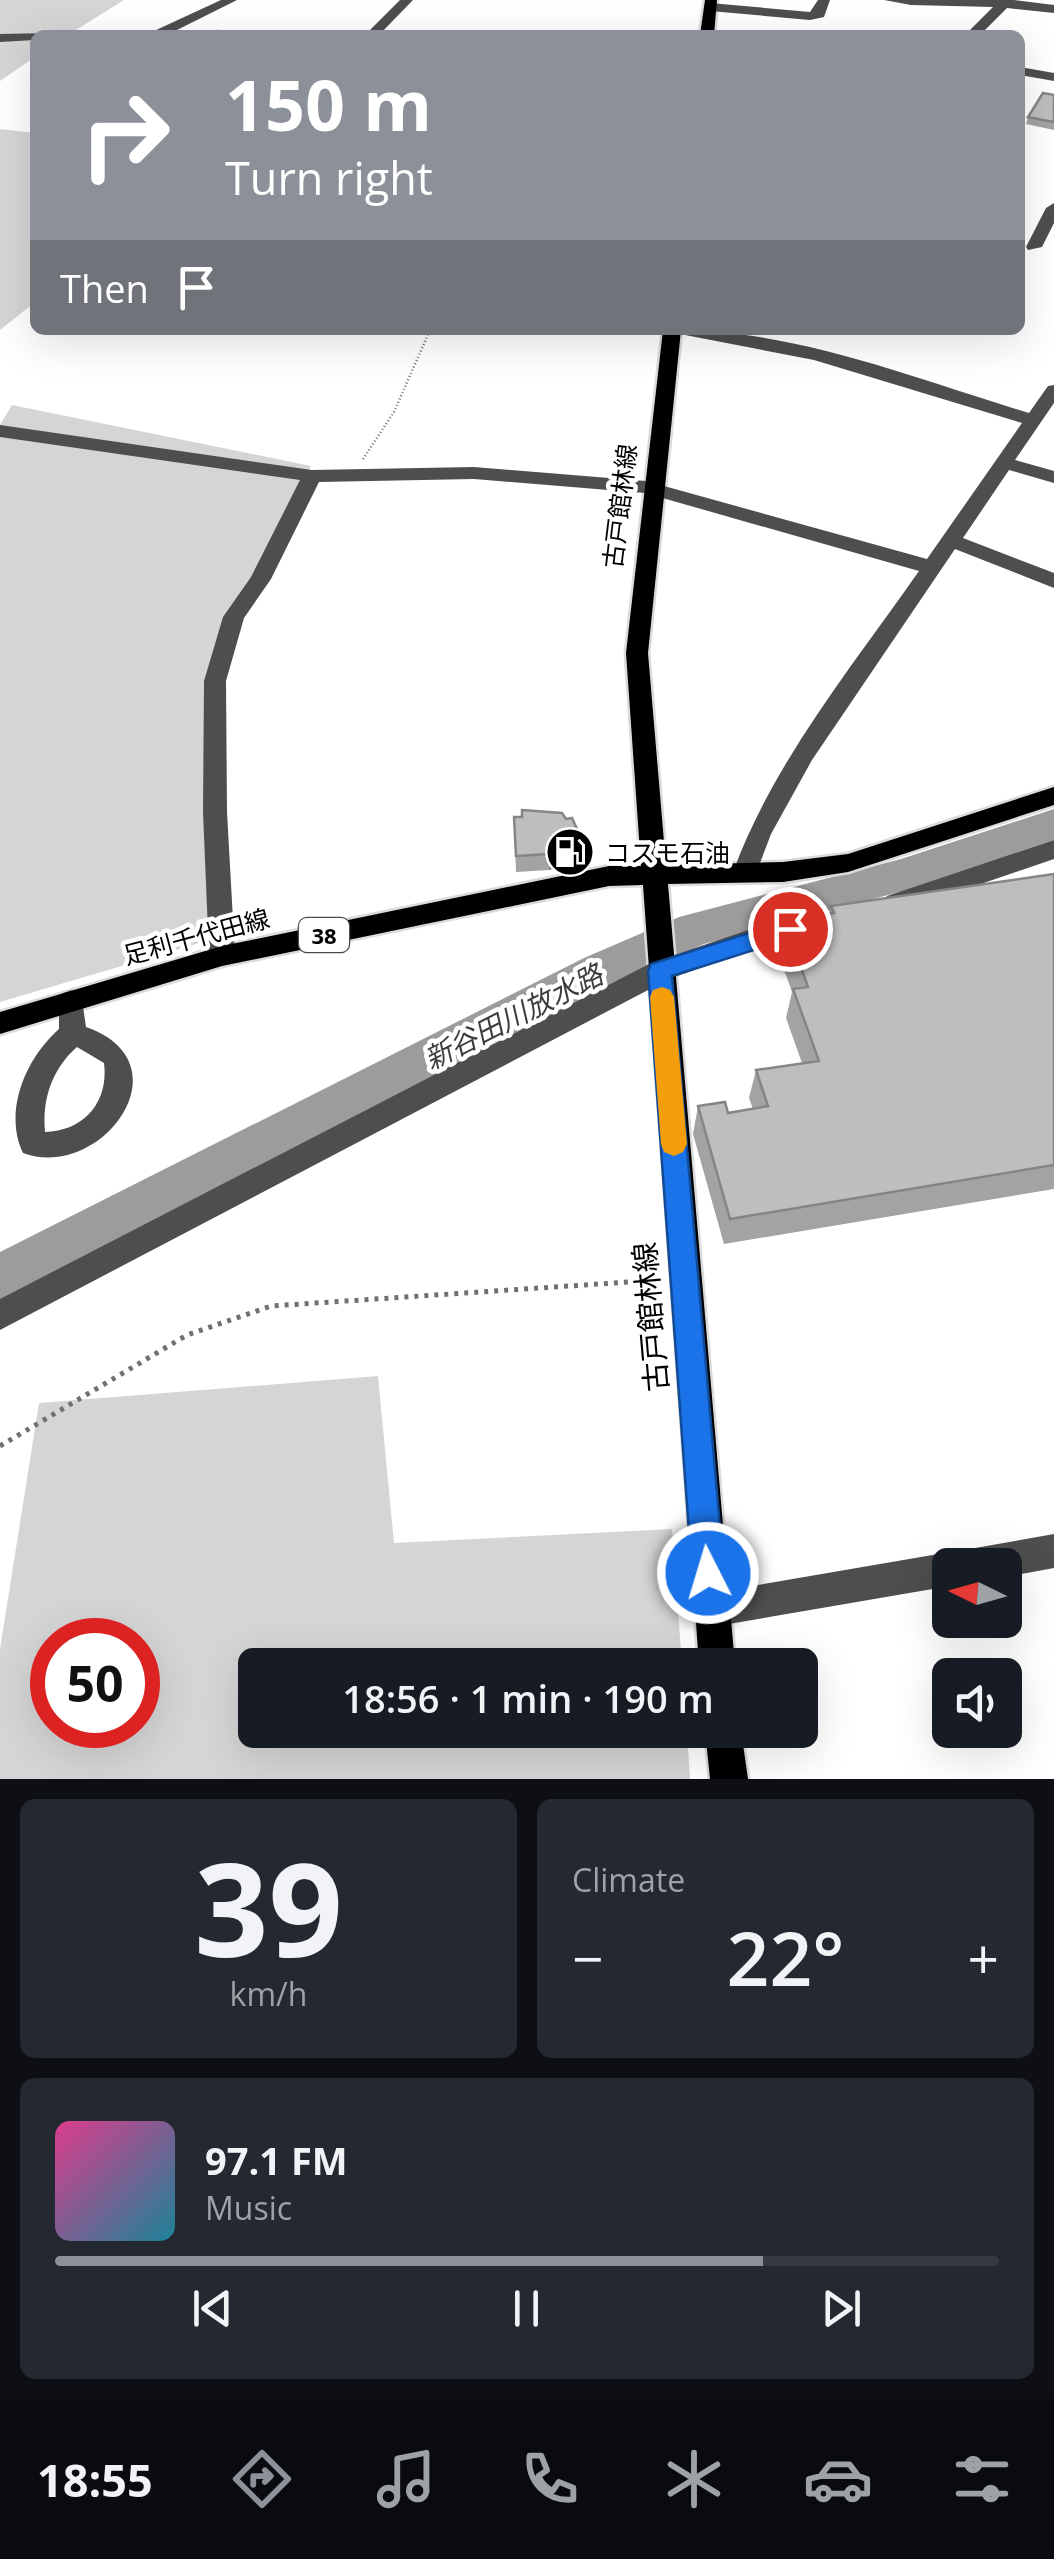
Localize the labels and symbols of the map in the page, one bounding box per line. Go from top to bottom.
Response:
street label: 古戸館林線 [595,442,643,570]
fuel station icon: コスモ石油 [544,826,596,878]
place label: コスモ石油 [605,835,730,869]
pin [748,887,833,972]
street label: 足利千代田線 [119,900,273,972]
road number: 38 [299,918,349,952]
water label: 新谷田川放水路 [417,954,611,1077]
street label: 古戸館林線 [623,1240,677,1394]
position arrow [656,1521,760,1625]
north arrow [932,1548,1022,1638]
speed limit sign: 50 [30,1618,160,1748]

